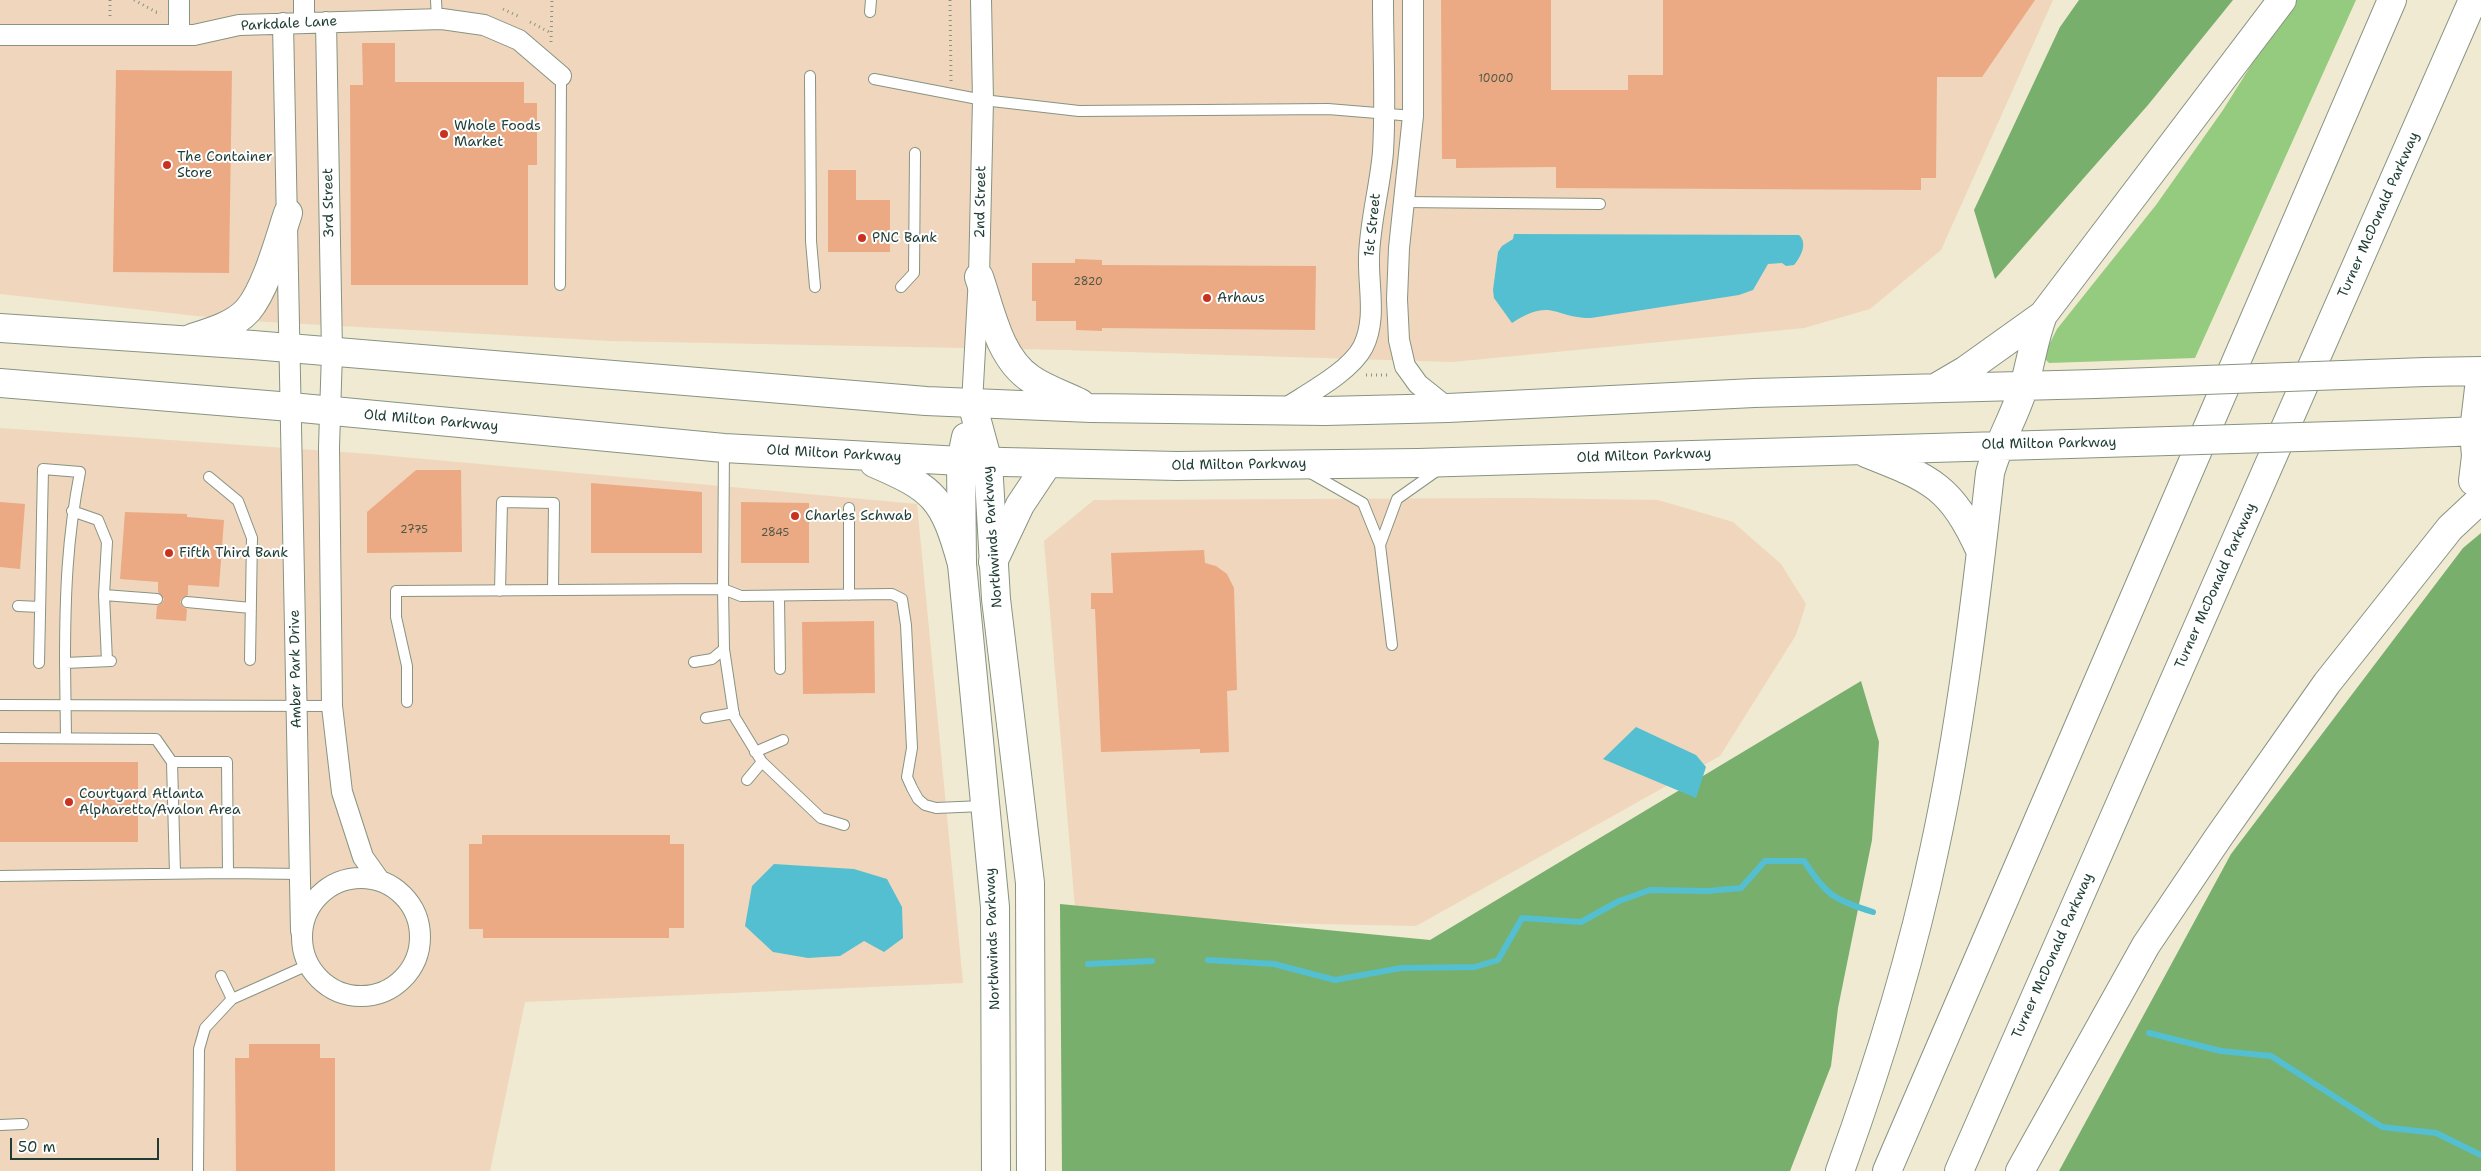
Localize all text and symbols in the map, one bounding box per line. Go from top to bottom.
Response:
street label: Parkdale Lane [240,13,338,35]
house number: 10000 [1479,72,1513,86]
place label: Whole Foods Market [454,118,541,150]
marker: Whole Foods Market [438,128,450,140]
street label: Turner McDonald Parkway [2335,130,2423,300]
place label: The Container Store [177,149,272,182]
marker: The Container Store [161,159,173,171]
street label: 2nd Street [972,166,990,238]
street label: 3rd Street [320,168,338,238]
street label: 1st Street [1361,192,1385,258]
place label: PNC Bank [872,230,937,246]
marker: PNC Bank [856,232,868,244]
house number: 2820 [1073,275,1103,289]
place label: Arhaus [1217,290,1265,306]
marker: Arhaus [1201,292,1213,304]
street label: Old Milton Parkway [363,407,499,435]
street label: Old Milton Parkway [1981,434,2117,454]
street label: Old Milton Parkway [766,442,902,466]
street label: Old Milton Parkway [1576,445,1712,467]
street label: Old Milton Parkway [1171,455,1307,475]
street label: Northwinds Parkway [980,465,1006,609]
street label: Turner McDonald Parkway [2172,501,2260,671]
place label: Charles Schwab [805,508,912,524]
marker: Charles Schwab [789,510,801,522]
house number: 2775 [400,523,428,537]
house number: 2845 [761,526,789,540]
place label: Fifth Third Bank [179,545,288,561]
marker: Fifth Third Bank [163,547,175,559]
street label: Amber Park Drive [287,610,305,728]
place label: Courtyard Atlanta Alpharetta/Avalon Area [79,786,241,819]
marker: Courtyard Atlanta Alpharetta/Avalon Area [63,796,75,808]
street label: Northwinds Parkway [982,867,1004,1011]
street label: Turner McDonald Parkway [2009,871,2097,1041]
scale bar [12,1128,161,1160]
text: 50 m [18,1137,56,1157]

